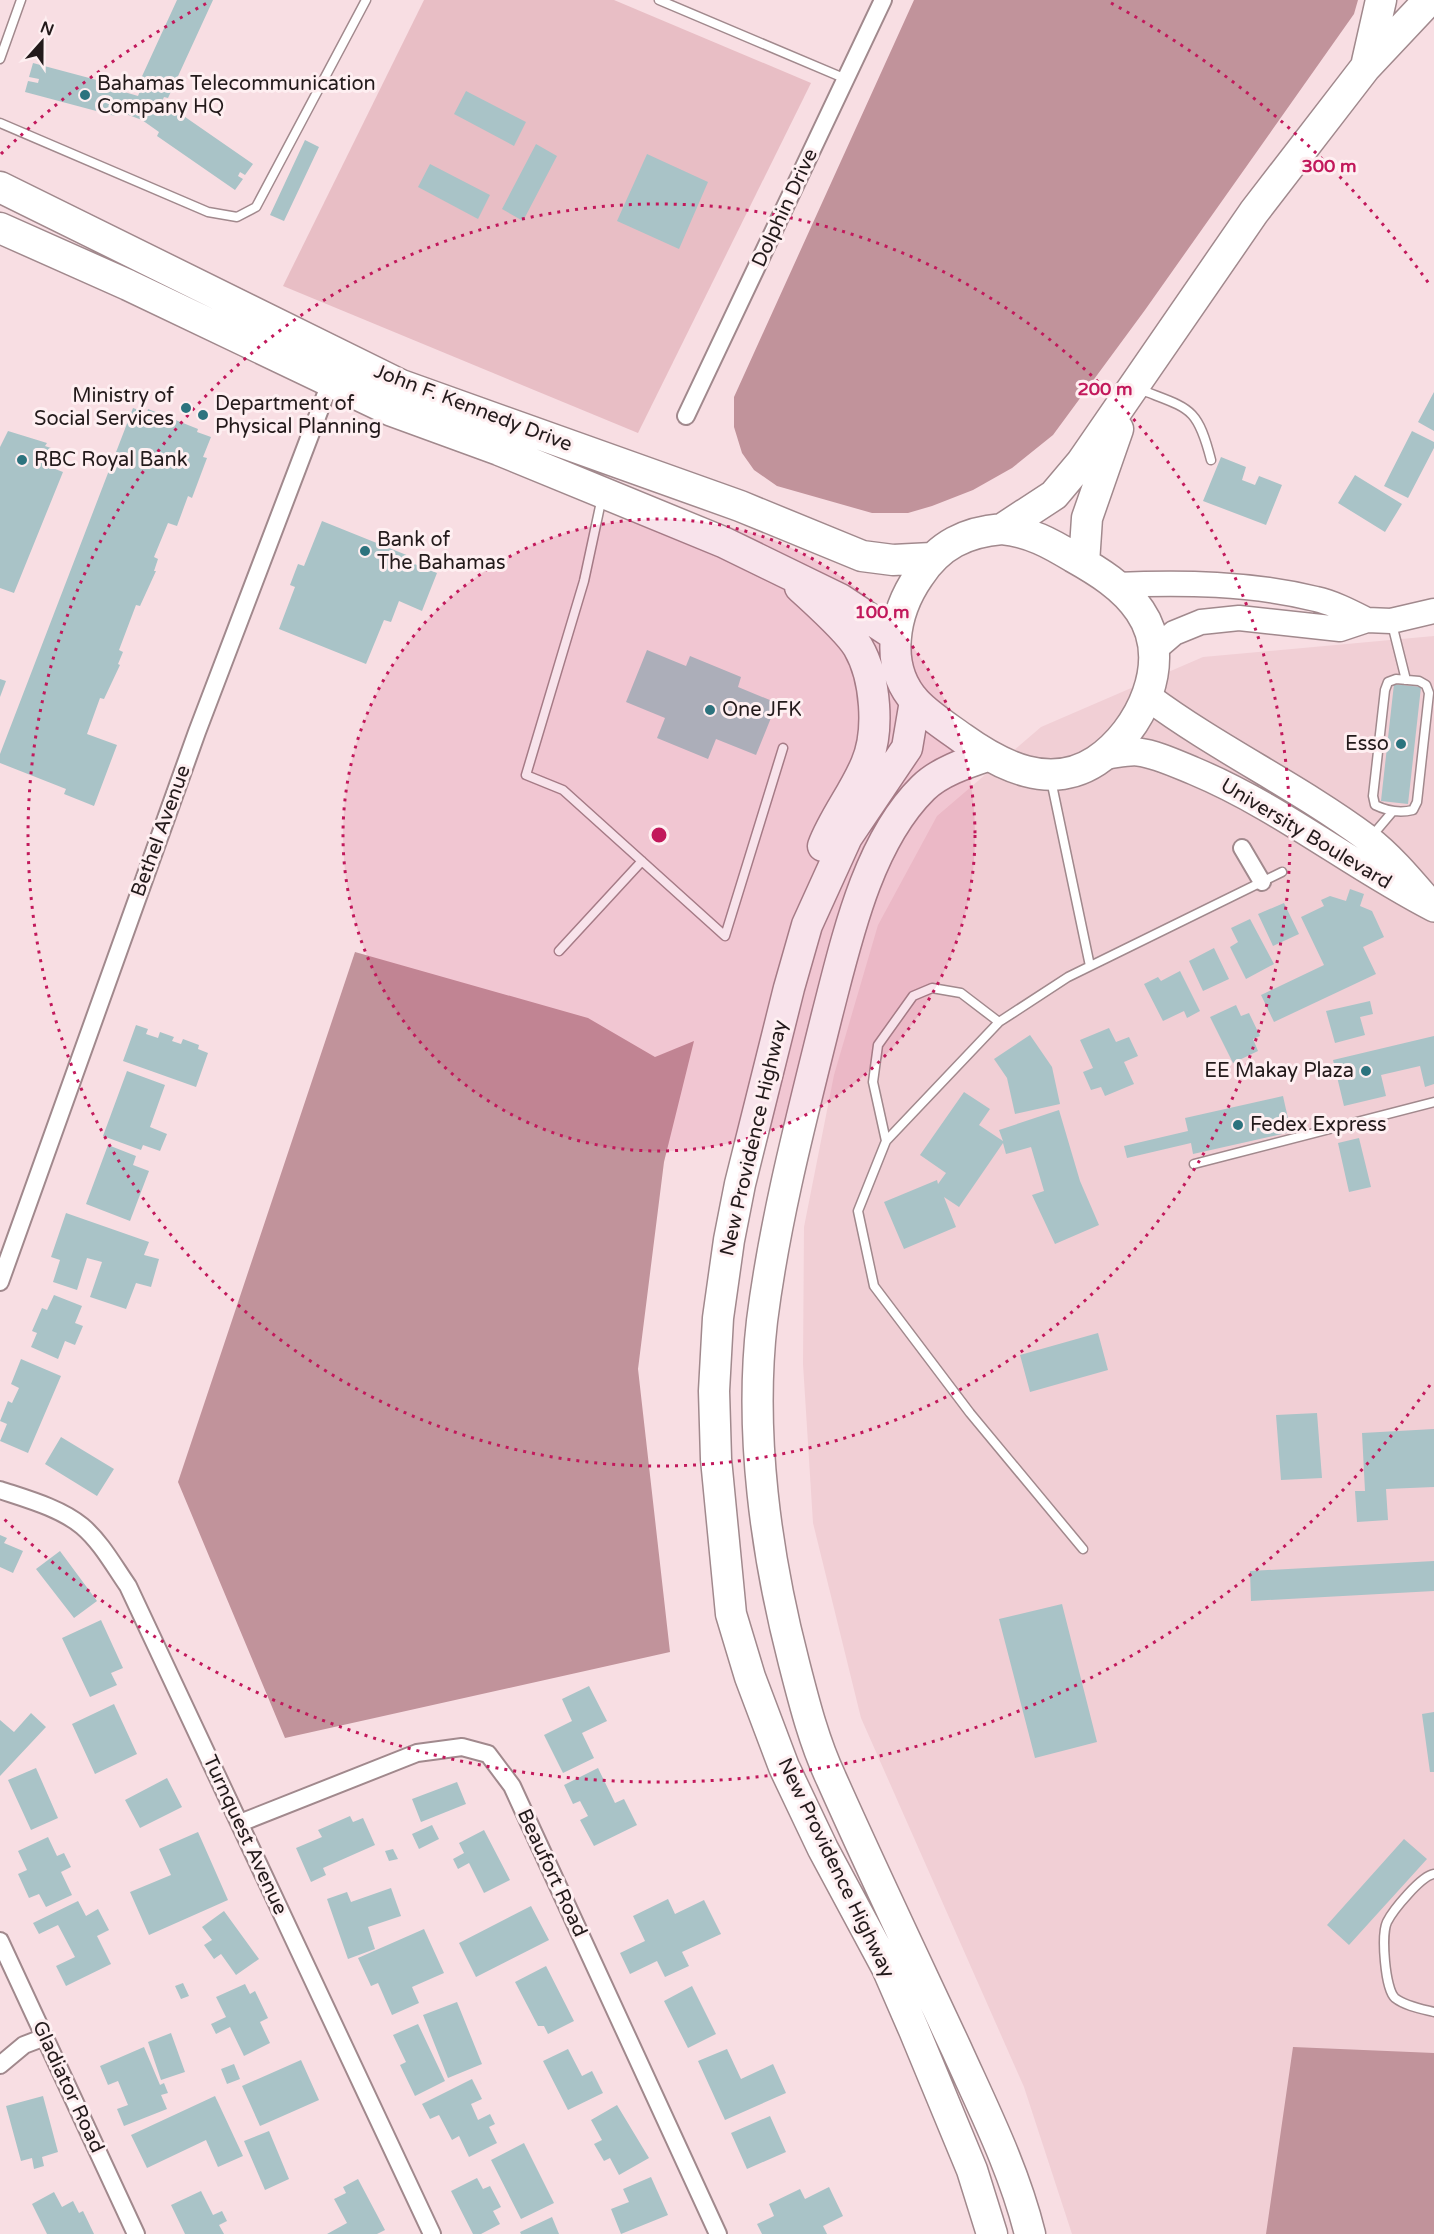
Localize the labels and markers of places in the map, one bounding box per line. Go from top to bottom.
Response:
place label: Bahamas Telecommunication Company HQ [97,72,376,119]
marker: Bahamas Telecommunication Company HQ [78,88,92,102]
place label: Ministry of Social Services [34,384,174,431]
place label: Department of Physical Planning [215,392,381,439]
marker: Ministry of Social Services [179,401,193,415]
marker: Department of Physical Planning [196,408,210,422]
place label: RBC Royal Bank [34,448,188,472]
marker: RBC Royal Bank [15,453,29,467]
place label: Bank of The Bahamas [377,528,505,575]
marker: Bank of The Bahamas [358,544,372,558]
place label: One JFK [722,698,802,722]
marker: One JFK [703,703,717,717]
place label: Esso [1345,732,1389,756]
marker: Esso [1394,737,1408,751]
centre of rings [649,825,669,845]
place label: EE Makay Plaza [1204,1059,1354,1083]
marker: EE Makay Plaza [1359,1064,1373,1078]
place label: Fedex Express [1250,1113,1387,1137]
marker: Fedex Express [1231,1118,1245,1132]

